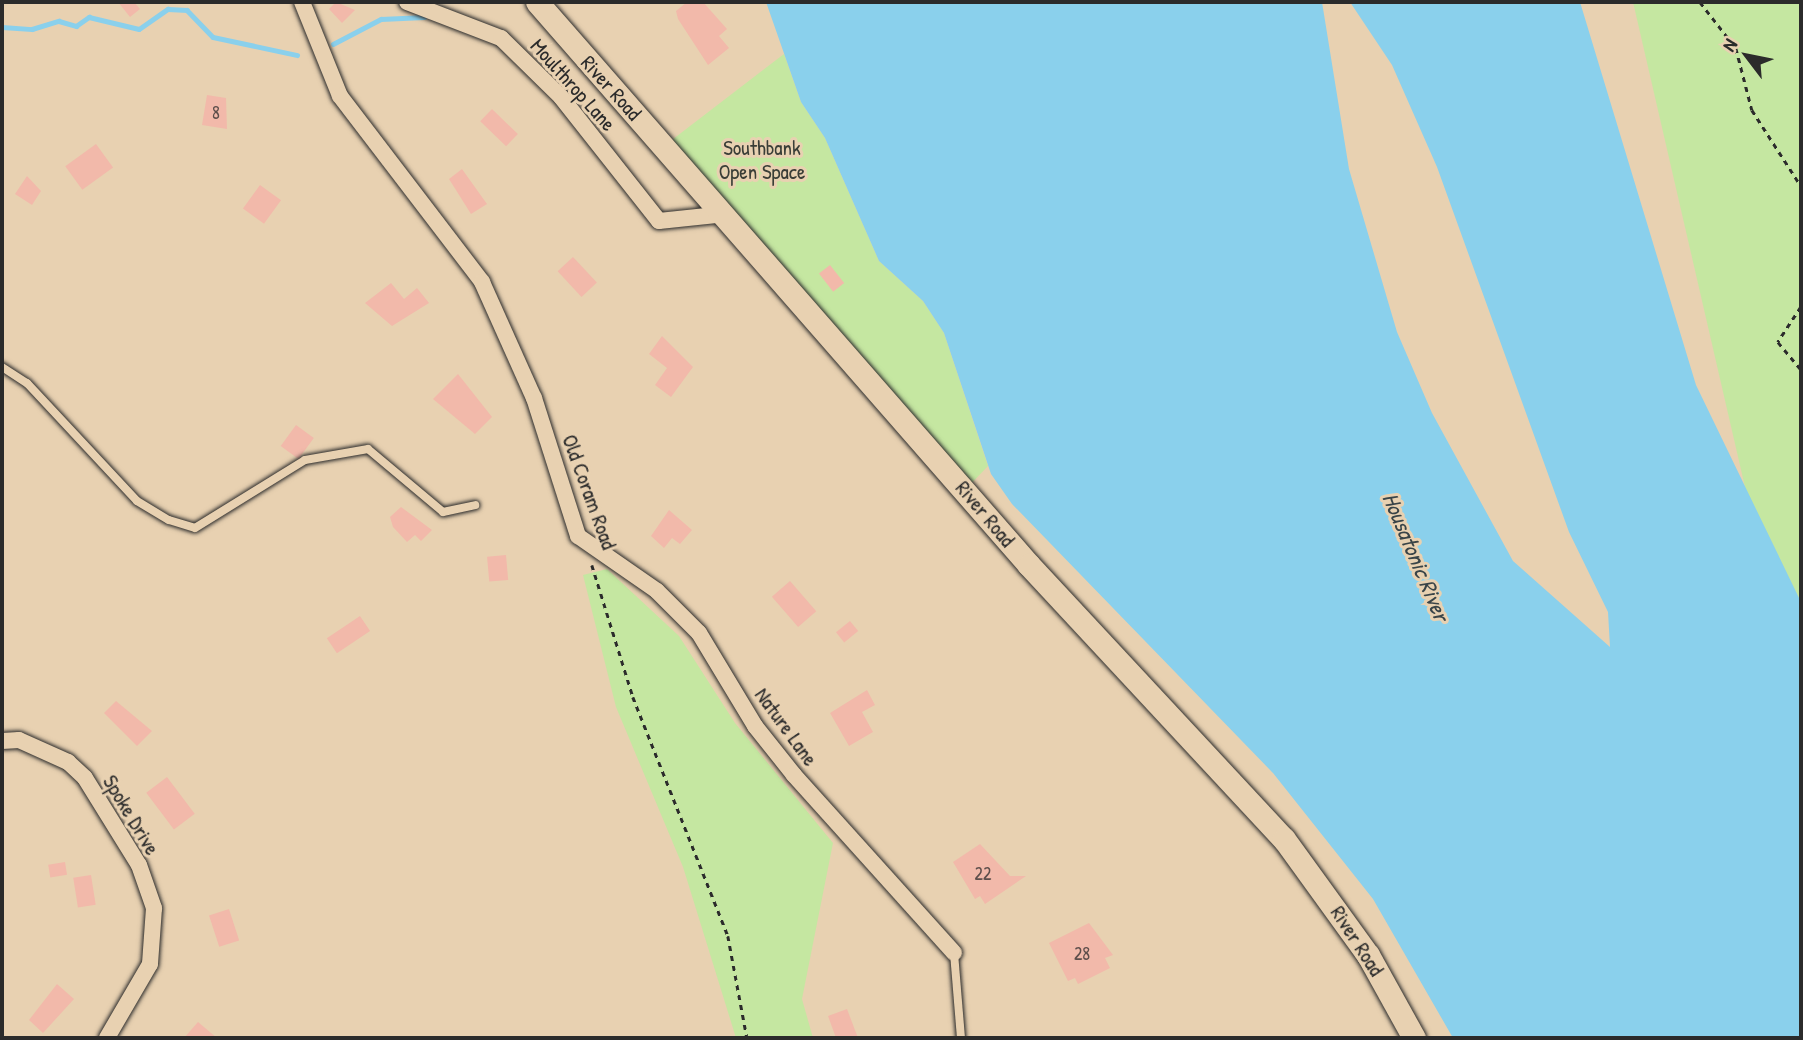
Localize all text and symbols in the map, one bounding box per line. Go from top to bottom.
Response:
north arrow [1712,21,1782,91]
street label: Moulthrop Lane [525,34,621,136]
text: N [1715,34,1743,56]
street label: River Road [575,50,647,126]
house number: 8 [212,102,220,124]
park label: Southbank Open Space [719,135,805,185]
street label: Old Coram Road [557,431,621,553]
street label: River Road [950,476,1020,552]
water label: Housatonic River [1377,489,1455,625]
street label: Nature Lane [749,683,823,771]
street label: Spoke Drive [97,771,165,859]
house number: 22 [975,863,991,885]
street label: River Road [1325,901,1389,981]
house number: 28 [1074,943,1090,965]

